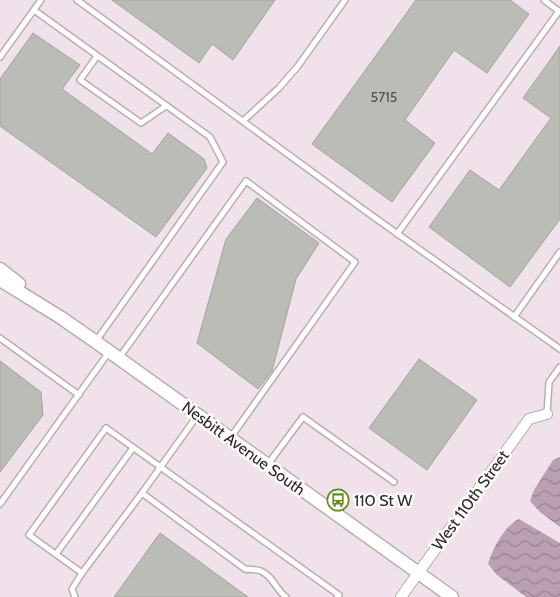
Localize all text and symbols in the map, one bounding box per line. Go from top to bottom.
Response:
house number: 5715 [371,88,397,106]
street label: Nesbitt Avenue South [178,397,309,499]
street label: West 110th Street [428,446,513,554]
bus stop icon: 110 St W [326,488,350,512]
place label: 110 St W [354,491,413,510]

